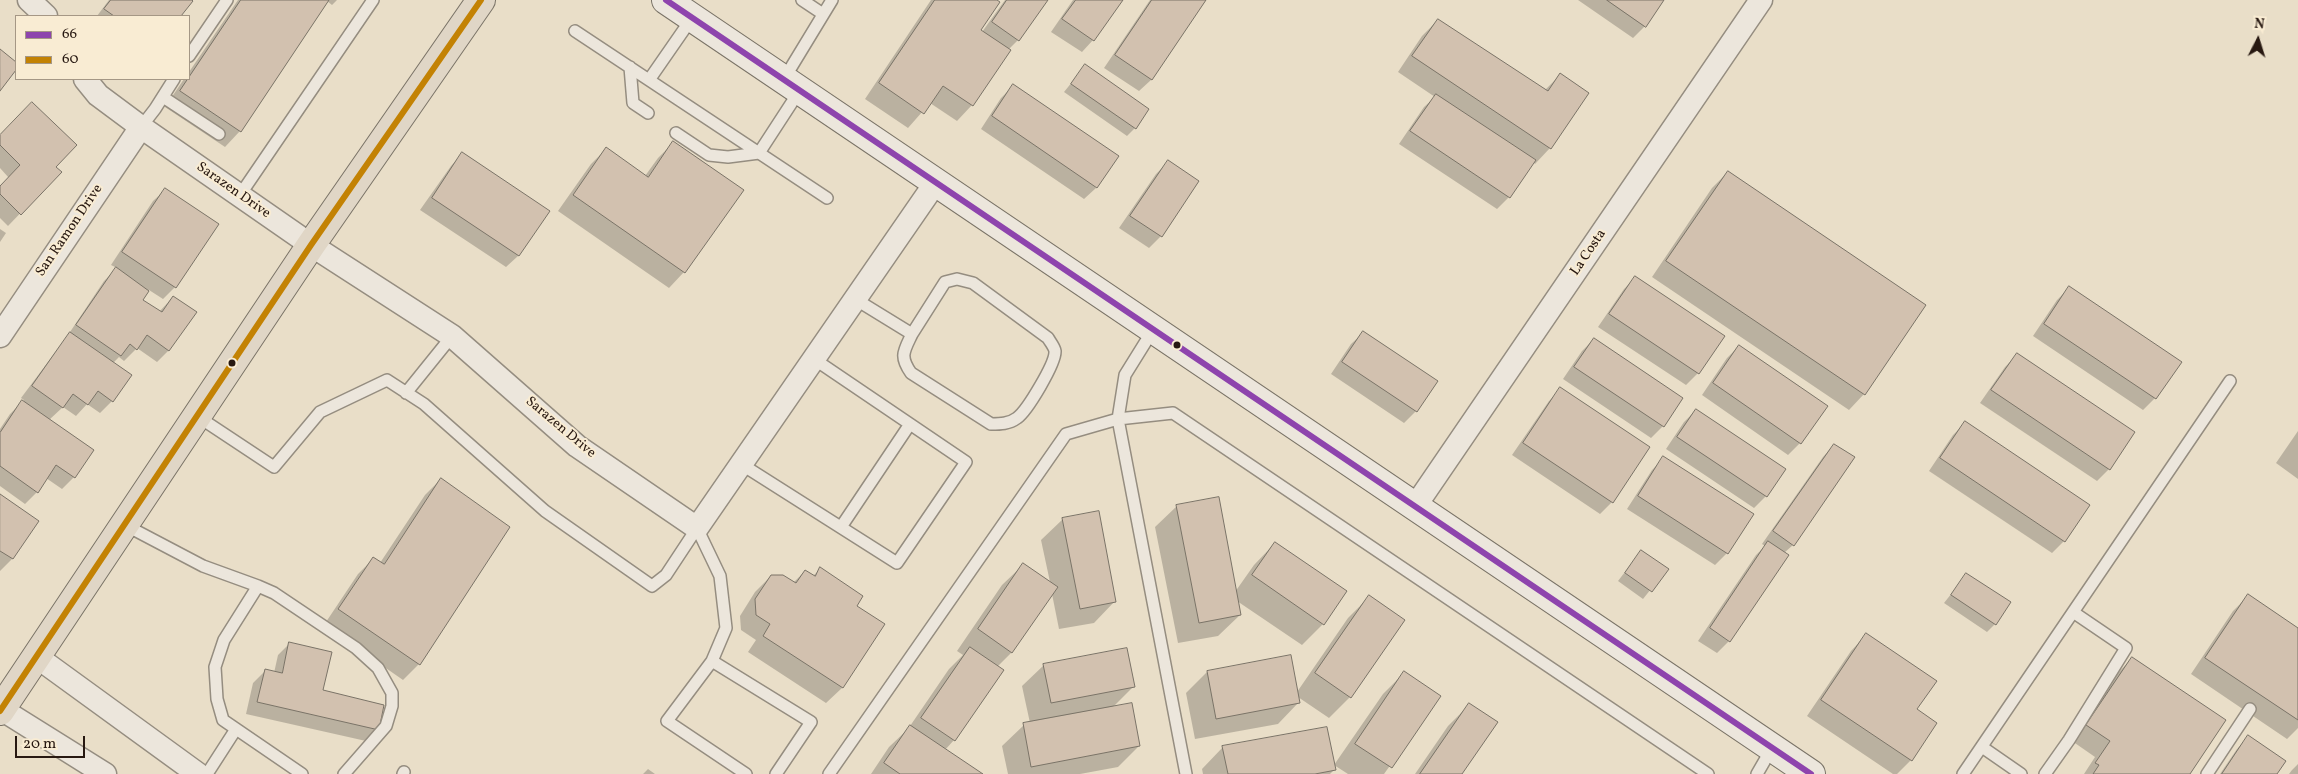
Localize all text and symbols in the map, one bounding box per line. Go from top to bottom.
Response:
legend [15,15,190,80]
north arrow [2233,15,2283,65]
text: N [2253,15,2265,34]
text: 66 [62,24,77,45]
text: 60 [62,49,79,70]
street label: Sarazen Drive [193,159,273,223]
street label: San Ramon Drive [33,182,107,280]
street label: La Costa [1567,227,1611,279]
unlabelled marker [1172,340,1182,350]
unlabelled marker [227,358,237,368]
street label: Sarazen Drive [521,394,599,462]
scale bar [18,726,88,758]
text: 20 m [23,734,56,755]

